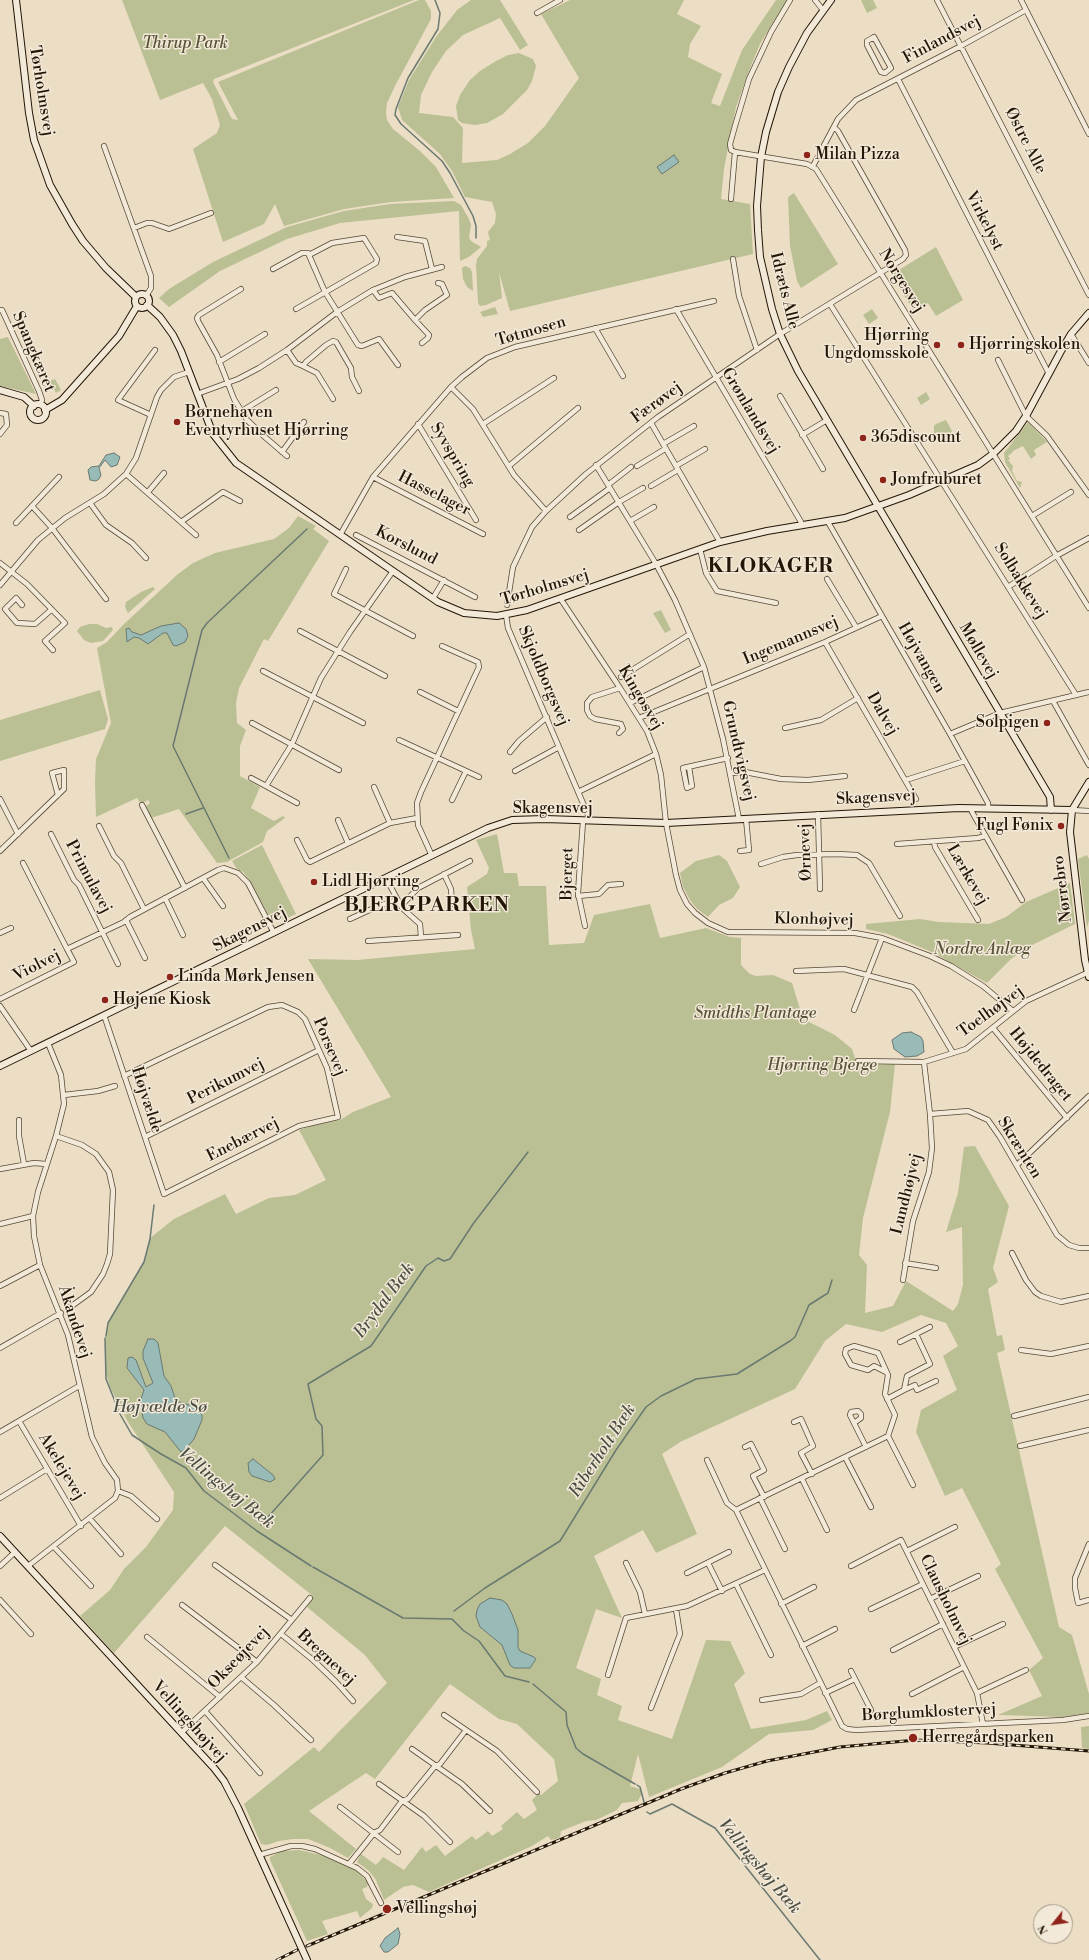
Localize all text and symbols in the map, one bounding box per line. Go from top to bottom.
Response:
street label: Finlandsvej [900,12,984,68]
park label: Thirup Park [142,34,228,54]
street label: Tørholmsvej [24,44,58,138]
street label: Østre Alle [1000,105,1050,177]
place label: Milan Pizza [815,145,900,165]
marker: Milan Pizza [802,150,812,160]
street label: Virkelyst [961,188,1007,254]
street label: Norgesvej [874,245,928,317]
street label: Idræts Alle [765,251,803,331]
street label: Spangkæret [7,309,59,395]
street label: Tøtmosen [494,313,568,351]
place label: Hjørring Ungdomsskole [824,326,929,364]
place label: Hjørringskolen [969,335,1080,355]
marker: Hjørring Ungdomsskole [932,340,942,350]
marker: Hjørringskolen [956,340,966,350]
street label: Grønlandsvej [717,365,783,457]
street label: Færøvej [628,378,686,428]
place label: Børnehaven Eventyrhuset Hjørring [185,403,348,441]
marker: Børnehaven Eventyrhuset Hjørring [172,417,182,427]
street label: Syvspring [425,420,479,490]
place label: 365discount [871,428,961,448]
marker: 365discount [858,433,868,443]
street label: Hasselager [394,468,474,520]
place label: Jomfruburet [891,470,982,490]
marker: Jomfruburet [878,475,888,485]
street label: Korslund [372,522,440,570]
street label: Solbakkevej [989,540,1051,622]
district label: KLOKAGER [708,555,834,579]
street label: Tørholmsvej [499,565,591,611]
street label: Ingemannsvej [741,612,841,670]
street label: Højvangen [893,619,949,697]
street label: Møllevej [954,619,1002,683]
street label: Skjoldborgsvej [513,623,573,729]
street label: Kingosvej [613,662,667,734]
street label: Dalvej [862,689,902,739]
street label: Grundtvigsvej [717,699,759,803]
place label: Solpigen [976,713,1039,733]
marker: Solpigen [1042,718,1052,728]
street label: Skagensvej [835,786,917,810]
street label: Skagensvej [513,799,593,819]
place label: Fugl Fønix [976,816,1053,836]
marker: Fugl Fønix [1056,821,1066,831]
street label: Ørnevej [795,823,817,881]
street label: Primulavej [61,837,115,917]
street label: Lærkevej [942,841,992,909]
street label: Bjerget [558,847,578,901]
street label: Nørrebro [1049,854,1077,924]
place label: Lidl Hjørring [322,872,420,892]
marker: Lidl Hjørring [309,877,319,887]
district label: BJERGPARKEN [344,894,510,918]
street label: Skagensvej [210,903,290,957]
street label: Klonhøjvej [774,910,854,930]
park label: Nordre Anlæg [933,940,1031,960]
street label: Violvej [10,946,64,986]
place label: Linda Mørk Jensen [178,967,314,987]
marker: Linda Mørk Jensen [165,972,175,982]
street label: Toelhøjvej [954,982,1028,1042]
place label: Højene Kiosk [113,990,210,1010]
marker: Højene Kiosk [100,995,110,1005]
park label: Smidths Plantage [694,1004,816,1024]
street label: Porsevej [308,1015,350,1079]
street label: Højdedraget [1004,1024,1076,1106]
street label: Perikumvej [184,1055,268,1109]
park label: Hjørring Bjerge [767,1056,877,1076]
street label: Højvælde [126,1064,166,1136]
street label: Enebærvej [204,1114,282,1166]
street label: Skrænten [993,1114,1045,1182]
street label: Lundhøjvej [888,1151,926,1237]
water label: Brydal Bæk [350,1259,420,1343]
street label: Åkandevej [53,1283,95,1361]
water label: Højvælde Sø [113,1398,207,1418]
water label: Riberholt Bæk [565,1400,641,1502]
street label: Akelejevej [34,1430,88,1504]
water label: Vellingshøj Bæk [174,1444,278,1534]
street label: Clausholmvej [915,1552,975,1648]
street label: Okseøjevej [204,1623,274,1693]
street label: Bregnevej [293,1626,359,1690]
street label: Vellingshøjvej [148,1677,230,1767]
street label: Børglumklostervej [861,1700,997,1726]
place label: Herregårdsparken [922,1728,1054,1748]
marker: Herregårdsparken [907,1732,919,1744]
water label: Vellingshøj Bæk [713,1815,805,1919]
place label: Vellingshøj [396,1899,478,1919]
marker: Vellingshøj [381,1903,393,1915]
north arrow [1033,1904,1073,1944]
text: N [1035,1922,1052,1937]

